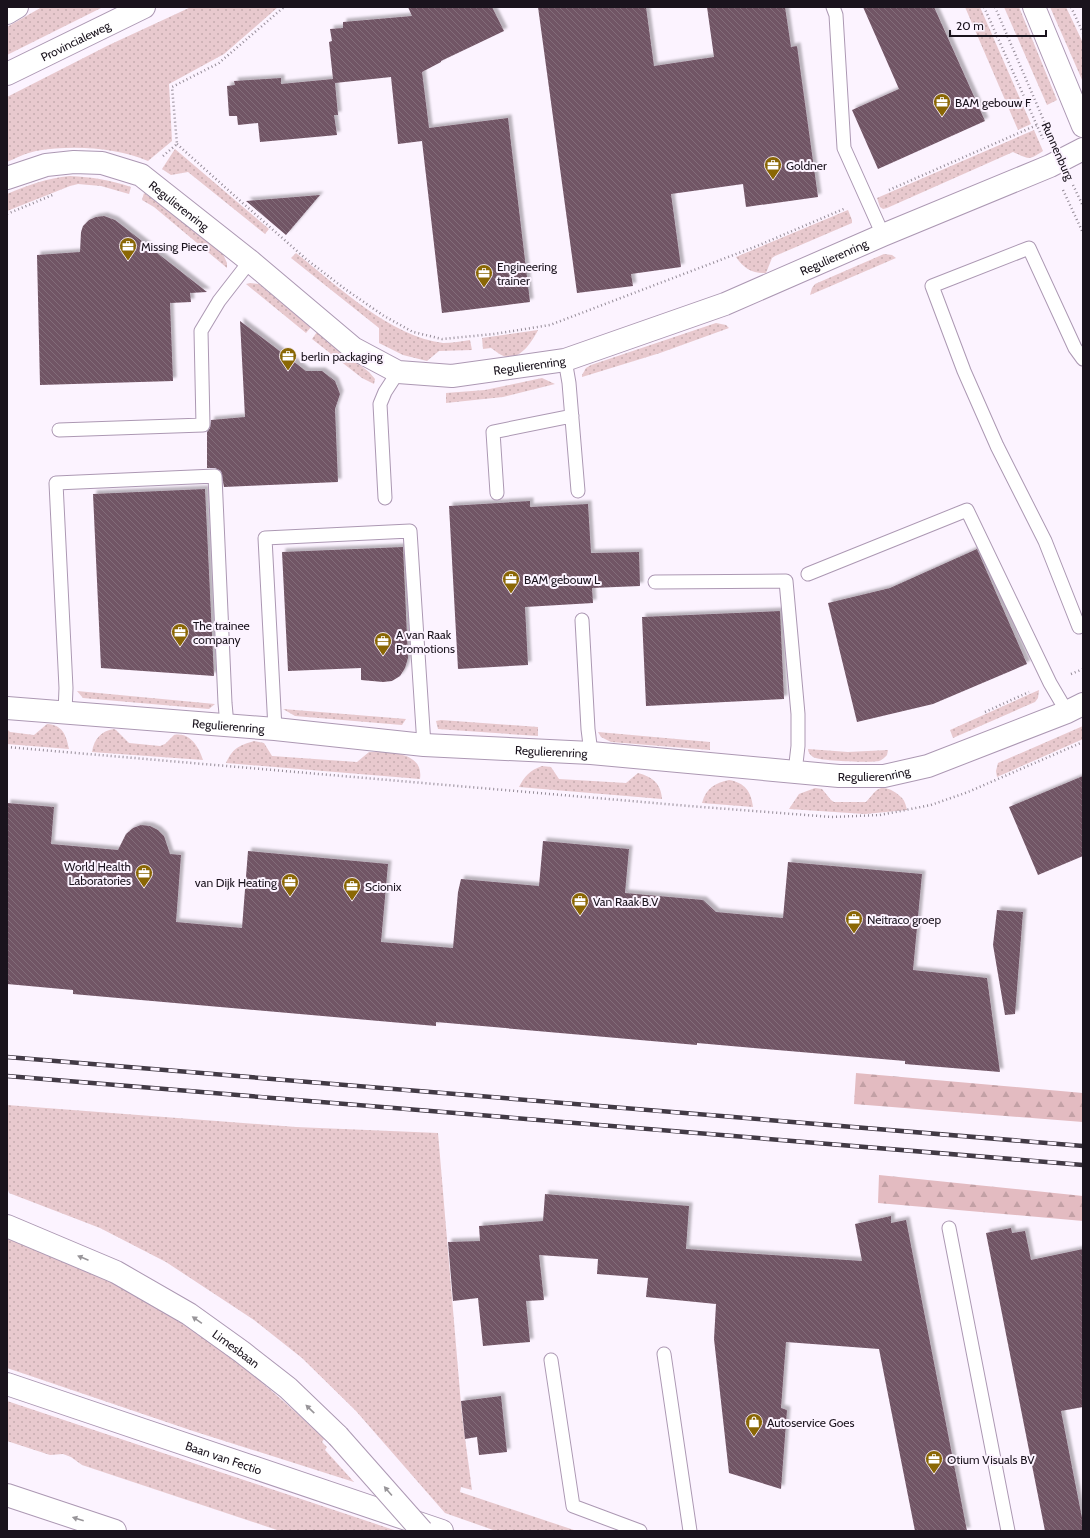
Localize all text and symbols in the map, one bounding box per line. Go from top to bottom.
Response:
scale bar [950,12,1046,38]
street label: Provincialeweg [38,17,113,64]
text: 20 m [956,18,984,33]
office icon: BAM gebouw F [932,92,952,117]
place label: BAM gebouw F [955,95,1032,110]
street label: Runnenburg [1038,119,1078,183]
office icon: Goldner [763,155,783,180]
place label: Goldner [786,158,827,173]
street label: Regulierenring [146,177,213,234]
street label: Regulierenring [797,235,871,278]
office icon: Missing Piece [118,236,138,261]
place label: Missing Piece [141,239,208,254]
place label: Engineering trainer [497,259,558,288]
office icon: Engineering trainer [474,263,494,288]
office icon: berlin packaging [278,346,298,371]
place label: berlin packaging [301,349,384,364]
street label: Regulierenring [492,352,567,378]
office icon: BAM gebouw L [501,569,521,594]
place label: BAM gebouw L [524,572,600,587]
place label: The trainee company [193,618,250,647]
office icon: The trainee company [170,622,190,647]
place label: A van Raak Promotions [396,627,455,656]
office icon: A van Raak Promotions [373,631,393,656]
street label: Regulierenring [192,715,266,736]
street label: Regulierenring [515,742,589,760]
street label: Regulierenring [838,763,912,784]
place label: World Health Laboratories [64,859,131,888]
office icon: World Health Laboratories [134,863,154,888]
office icon: van Dijk Heating [280,872,300,897]
place label: van Dijk Heating [195,875,278,890]
office icon: Scionix [342,876,362,901]
place label: Scionix [365,879,402,894]
office icon: Van Raak B.V [570,891,590,916]
place label: Van Raak B.V [593,894,659,909]
office icon: Neitraco groep [844,909,864,934]
place label: Neitraco groep [867,912,942,927]
one-way arrow [77,1255,89,1261]
one-way arrow [192,1316,202,1324]
street label: Limesbaan [210,1326,263,1371]
one-way arrow [305,1404,315,1414]
shop icon: Autoservice Goes [744,1412,764,1437]
place label: Autoservice Goes [767,1415,854,1430]
street label: Baan van Fectio [184,1437,264,1477]
office icon: Otium Visuals BV [924,1449,944,1474]
place label: Otium Visuals BV [947,1452,1035,1467]
one-way arrow [383,1486,392,1496]
one-way arrow [72,1516,84,1522]

